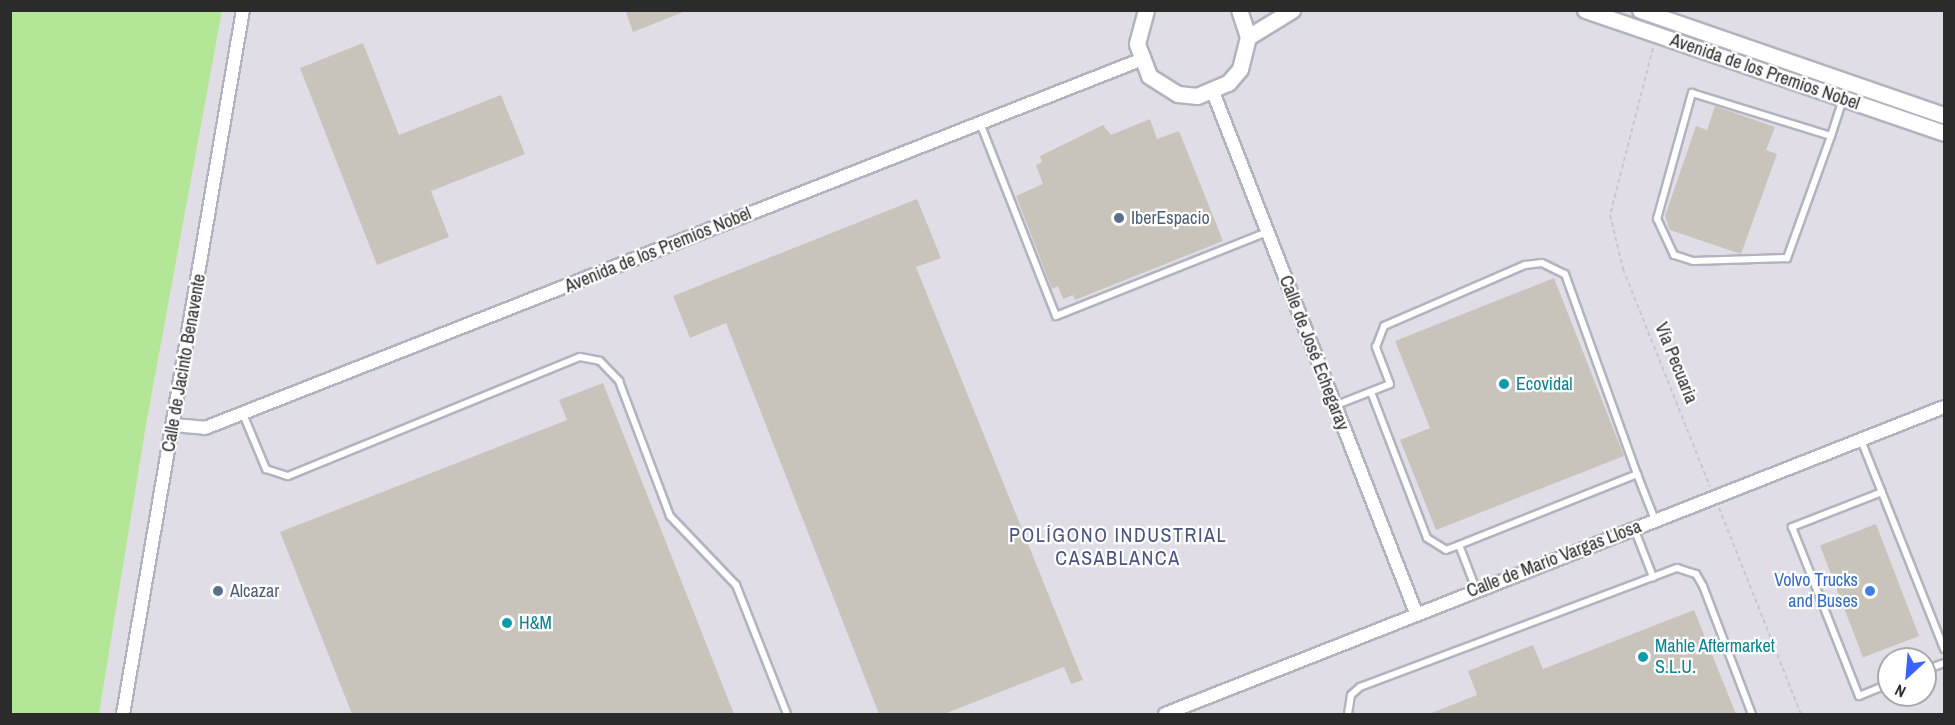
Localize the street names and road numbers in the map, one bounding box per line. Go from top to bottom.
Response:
street label: Avenida de los Premios Nobel [1667,29,1863,115]
street label: Avenida de los Premios Nobel [562,203,754,297]
street label: Calle de Jacinto Benavente [158,272,210,454]
street label: Calle de José Echegaray [1275,273,1353,433]
street label: Vía Pecuaria [1650,320,1702,406]
street label: Calle de Mario Vargas Llosa [1464,516,1644,602]

